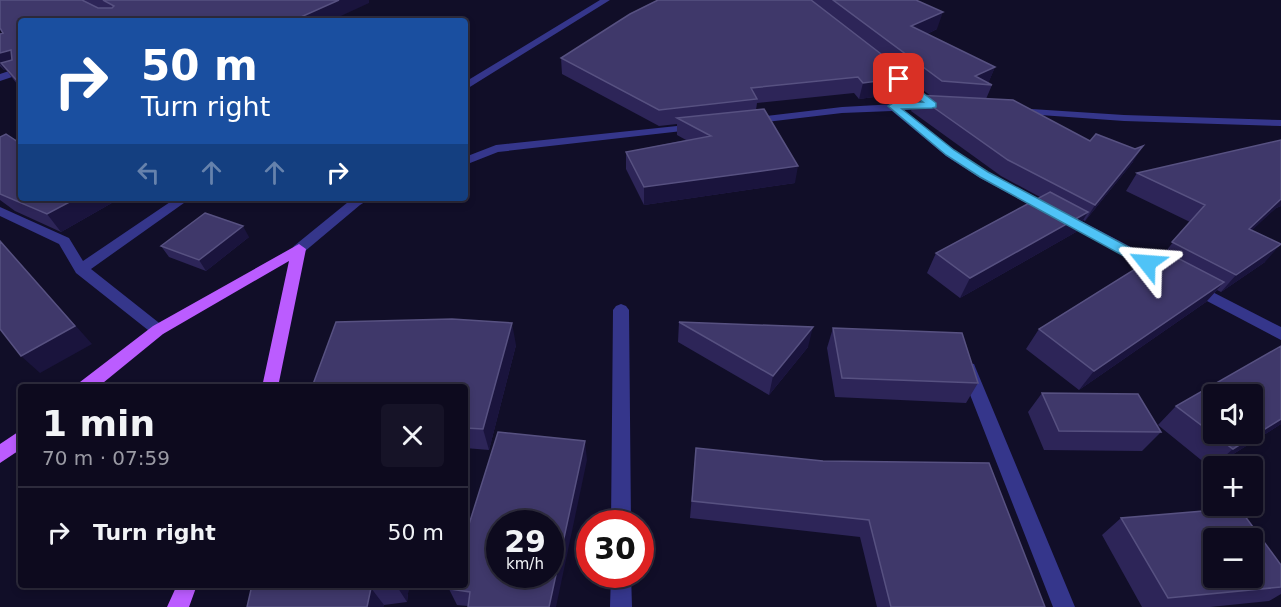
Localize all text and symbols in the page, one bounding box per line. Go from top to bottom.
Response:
text: 50 m [141,41,258,90]
icon: right [42,42,120,120]
pin [873,53,924,104]
icon: arrive [882,62,915,95]
text: Turn right [141,91,270,122]
icon: left [132,156,165,189]
icon: ahead [195,156,228,189]
icon: ahead [258,156,291,189]
icon: right [321,156,354,189]
position arrow [1115,231,1179,295]
map controls [1203,384,1263,588]
button: sound [1203,384,1263,444]
text: 1 min [42,403,155,444]
button: close [381,404,444,467]
text: 70 m · 07:59 [42,446,170,470]
button: + [1203,456,1263,516]
speed limit sign: 30 [576,510,654,588]
icon: right [42,516,75,549]
text: Turn right [93,520,216,545]
text: 50 m [388,520,444,545]
text: 29 [504,524,546,559]
button: − [1203,528,1263,588]
text: km/h [506,555,544,573]

